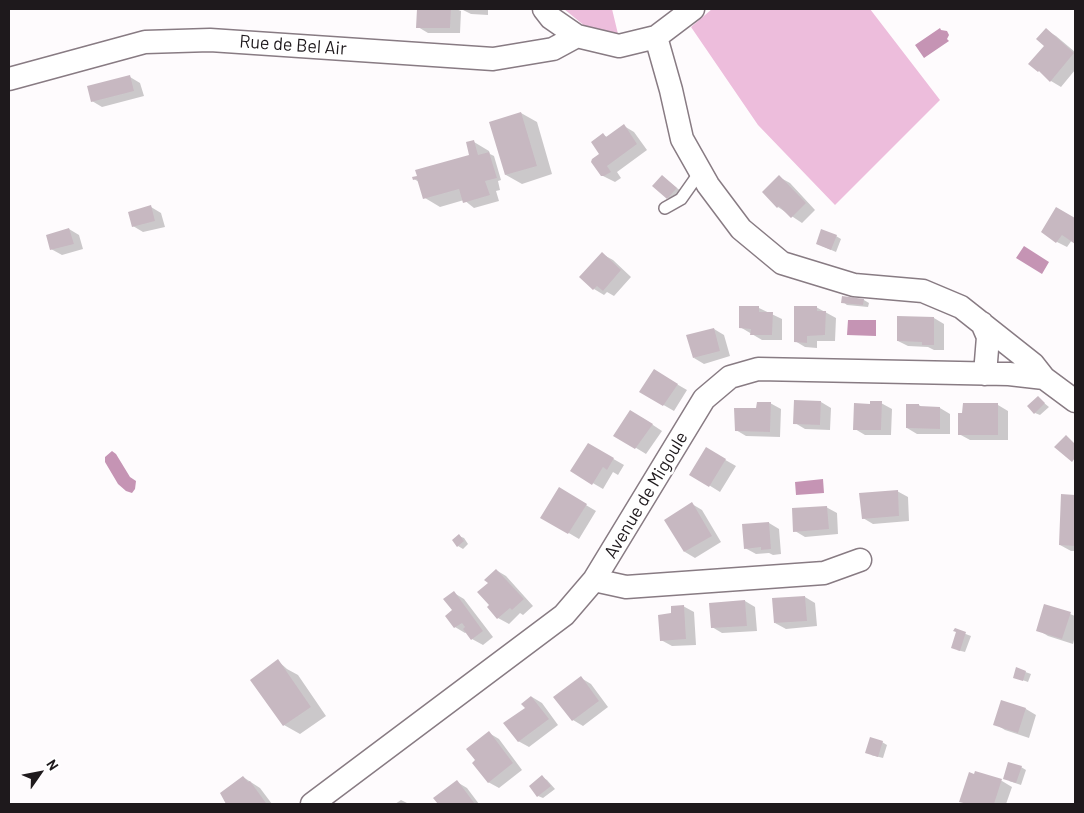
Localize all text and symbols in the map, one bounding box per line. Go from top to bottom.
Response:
street label: Rue de Bel Air [239,30,347,60]
street label: Avenue de Migoule [600,428,692,562]
north arrow [15,748,65,798]
text: N [43,756,63,773]

